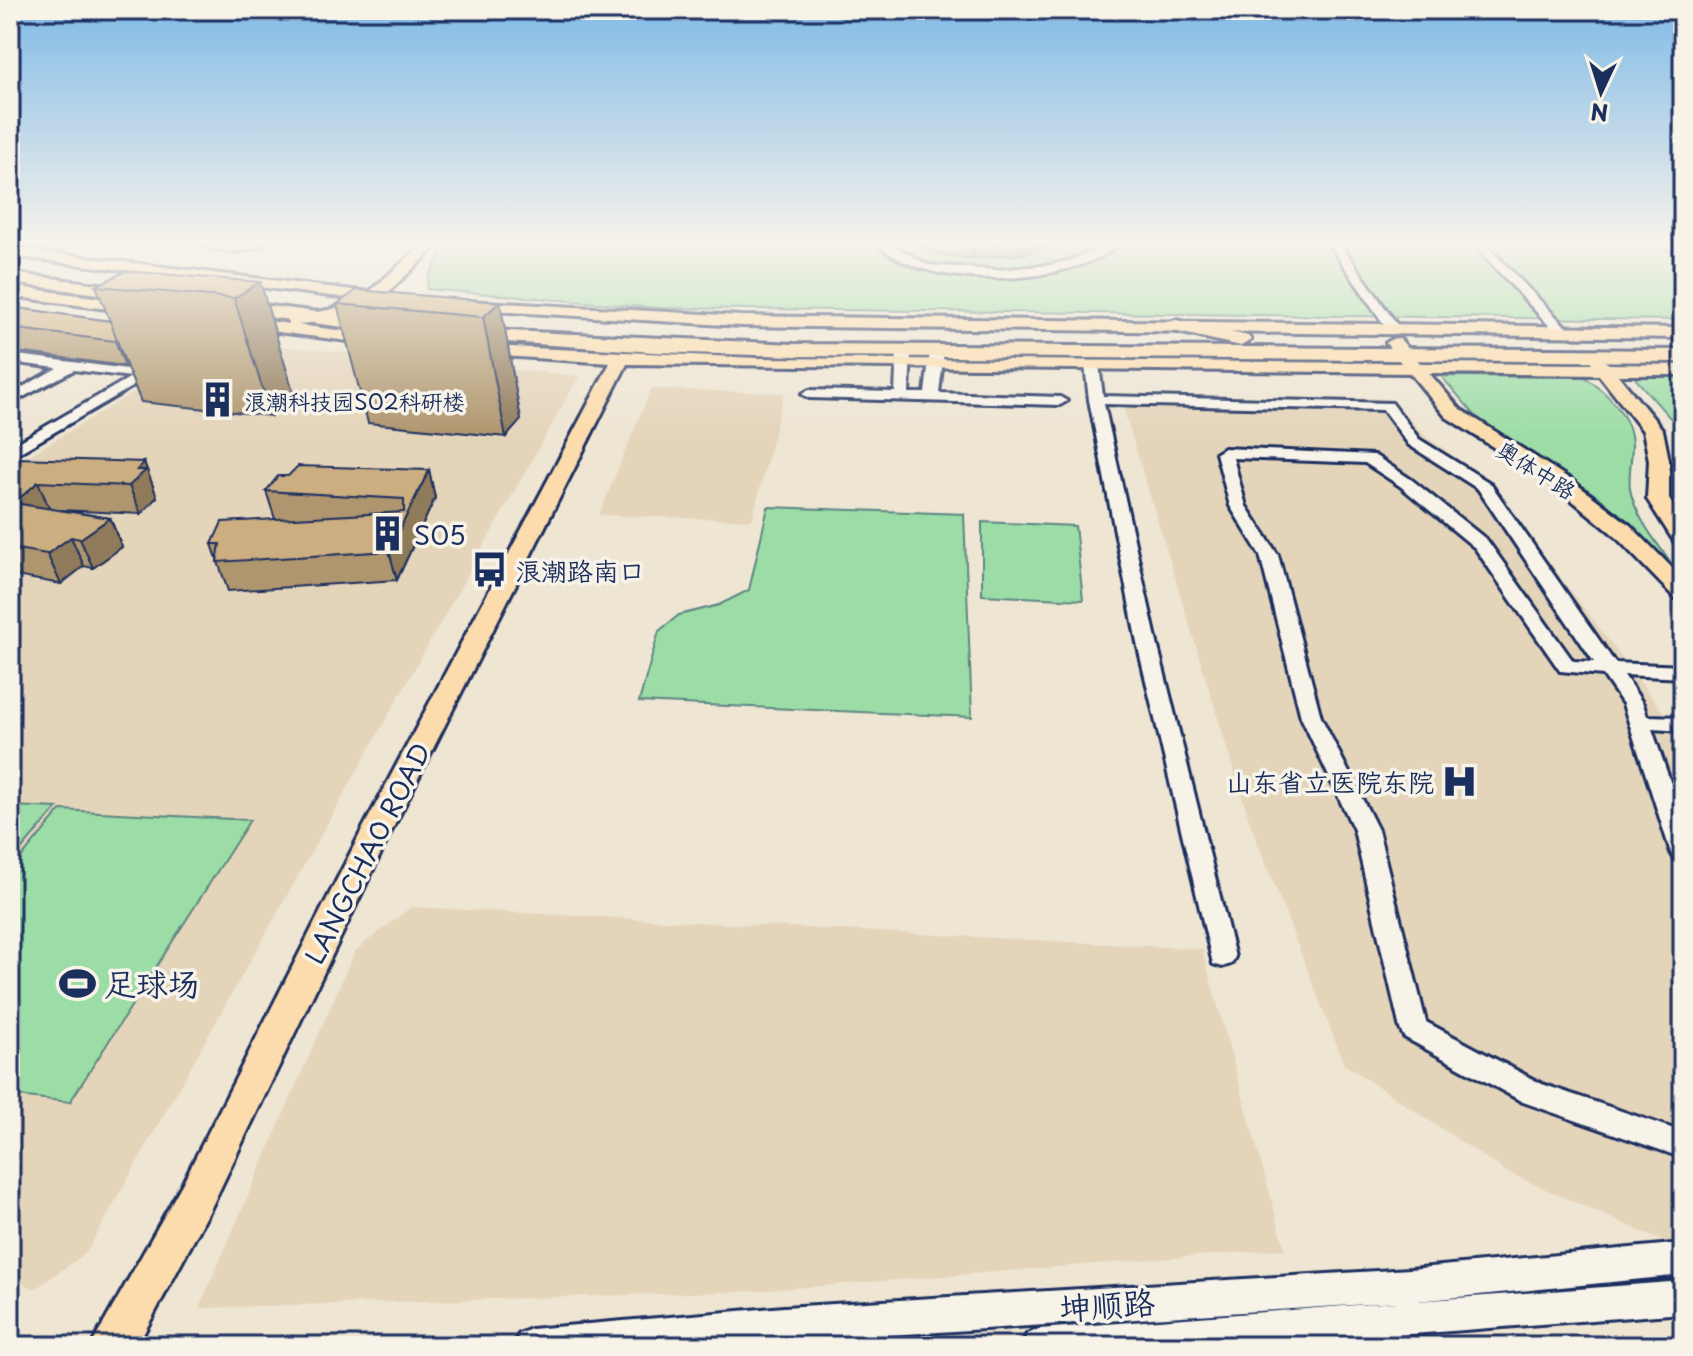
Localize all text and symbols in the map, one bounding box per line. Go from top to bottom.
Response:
north arrow [1561,52,1641,132]
text: N [1590,96,1609,131]
building icon: 浪潮科技园S02科研楼 [199,381,237,419]
place label: 浪潮科技园S02科研楼 [244,384,465,417]
street label: 奥体中路 [1491,432,1583,506]
building icon: S05 [369,515,407,553]
place label: S05 [414,515,466,554]
bus stop icon: 浪潮路南口 [470,551,508,589]
place label: 浪潮路南口 [515,551,645,590]
street label: LANGCHAO ROAD [294,736,440,970]
place label: 山东省立医院东院 [1226,762,1434,801]
hospital icon: 山东省立医院东院 [1441,762,1479,800]
place label: 足球场 [104,959,200,1007]
sports icon: 足球场 [59,964,97,1002]
street label: 坤顺路 [1057,1277,1157,1331]

